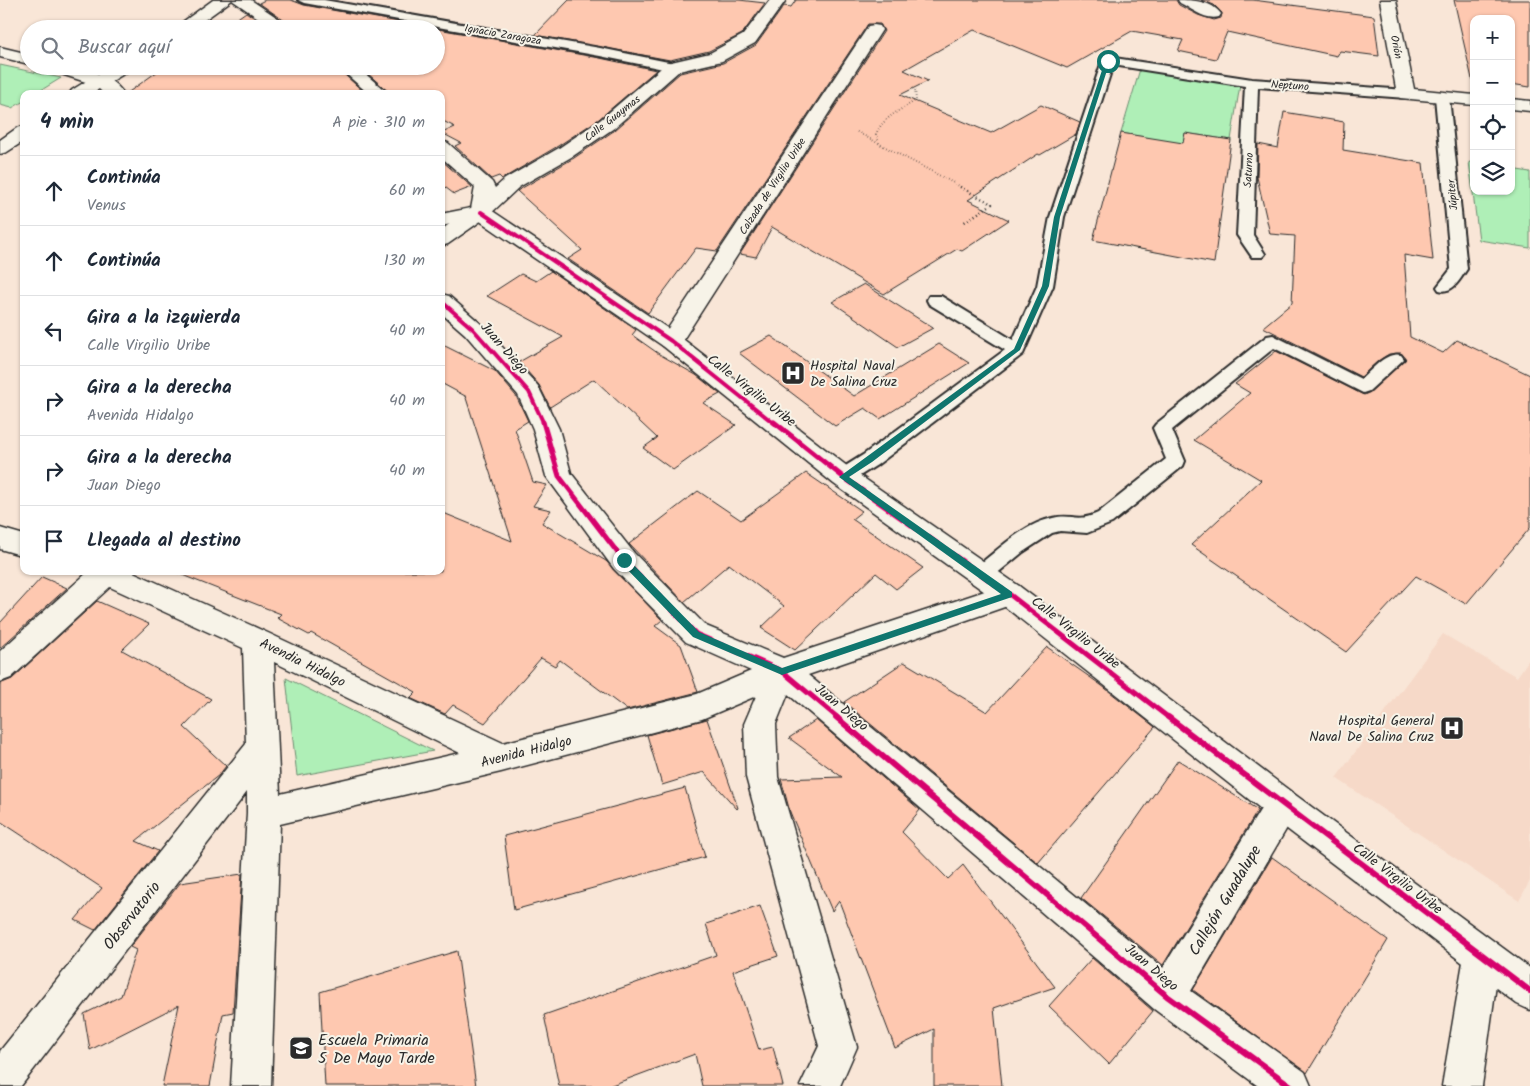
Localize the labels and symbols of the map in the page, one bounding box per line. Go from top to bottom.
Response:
street label: Ignacio Zaragoza [463,19,543,51]
street label: Orión [1385,34,1407,61]
route start [1097,50,1120,73]
street label: Neptuno [1270,76,1310,96]
street label: Calle Guaymas [581,91,645,147]
street label: Calzada de Virgilio Uribe [735,134,811,239]
street label: Saturno [1239,152,1259,188]
street label: Júpiter [1442,177,1464,211]
street label: Juan Diego [475,317,534,380]
street label: Calle Virgilio Uribe [702,349,801,433]
place label: Hospital Naval De Salina Cruz [810,355,897,393]
hospital icon: Hospital Naval De Salina Cruz [780,360,806,386]
route end [613,549,636,572]
street label: Calle Virgilio Uribe [1026,591,1125,675]
street label: Avendia Hidalgo [256,633,349,693]
street label: Juan Diego [810,679,873,737]
place label: Hospital General Naval De Salina Cruz [1309,710,1435,748]
hospital icon: Hospital General Naval De Salina Cruz [1439,715,1465,741]
street label: Avenida Hidalgo [478,730,574,774]
street label: Calle Virgilio Uribe [1348,838,1448,920]
street label: Callejón Guadalupe [1182,841,1268,961]
street label: Observatorio [97,876,167,956]
street label: Juan Diego [1120,939,1183,997]
place label: Escuela Primaria 5 De Mayo Tarde [318,1028,435,1071]
school or university icon: Escuela Primaria 5 De Mayo Tarde [288,1035,314,1061]

